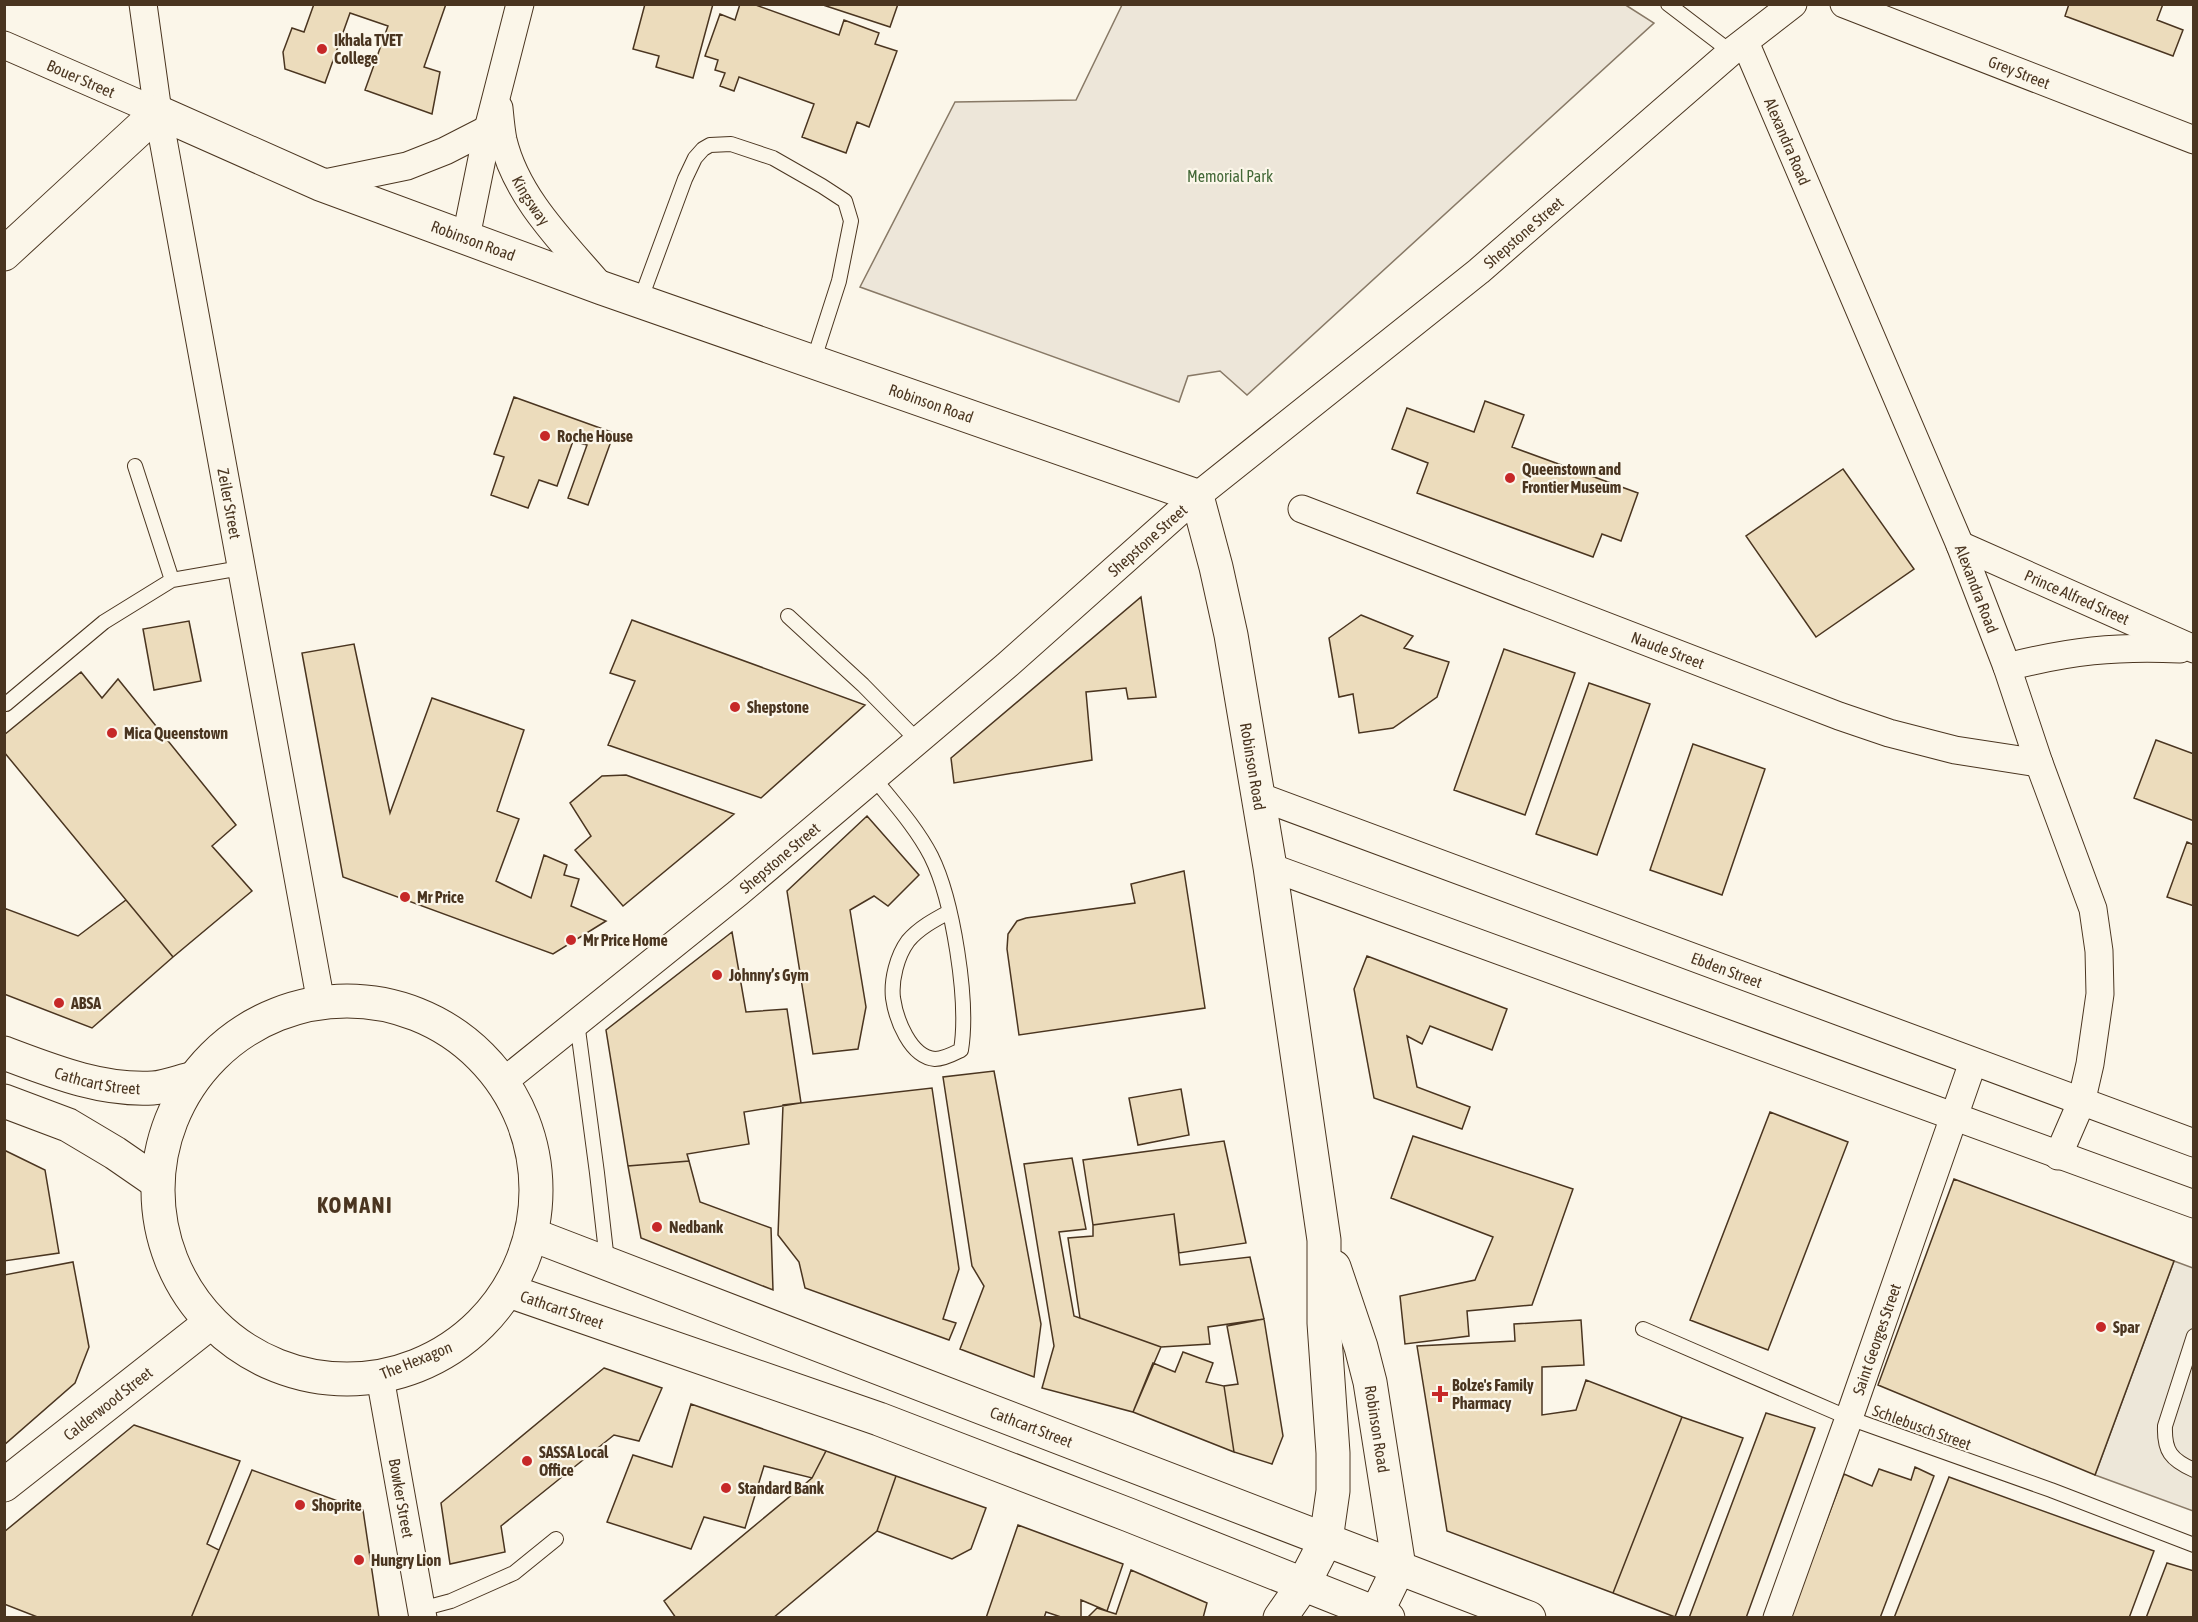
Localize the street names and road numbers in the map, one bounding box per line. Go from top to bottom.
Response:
street label: Grey Street [1986,52,2053,92]
street label: Bouer Street [44,56,118,101]
street label: Alexandra Road [1761,95,1814,188]
street label: Kingsway [508,172,554,229]
street label: Shepstone Street [1480,193,1567,272]
street label: Robinson Road [429,217,518,264]
street label: Robinson Road [886,380,976,426]
street label: Zeiler Street [214,467,245,541]
street label: Shepstone Street [1104,500,1191,580]
street label: Alexandra Road [1952,542,2002,635]
street label: Prince Alfred Street [2022,566,2133,628]
street label: Naude Street [1629,628,1707,672]
street label: Robinson Road [1237,721,1269,811]
street label: Shepstone Street [736,819,824,897]
street label: Ebden Street [1689,948,1765,991]
street label: Cathcart Street [52,1063,141,1097]
street label: Saint Georges Street [1849,1281,1904,1397]
street label: Cathcart Street [518,1287,606,1332]
street label: The Hexagon [377,1337,455,1384]
street label: Calderwood Street [60,1363,156,1444]
street label: Robinson Road [1362,1384,1393,1474]
street label: Schlebusch Street [1870,1401,1974,1453]
street label: Cathcart Street [988,1403,1076,1451]
street label: Bowker Street [386,1457,418,1540]

